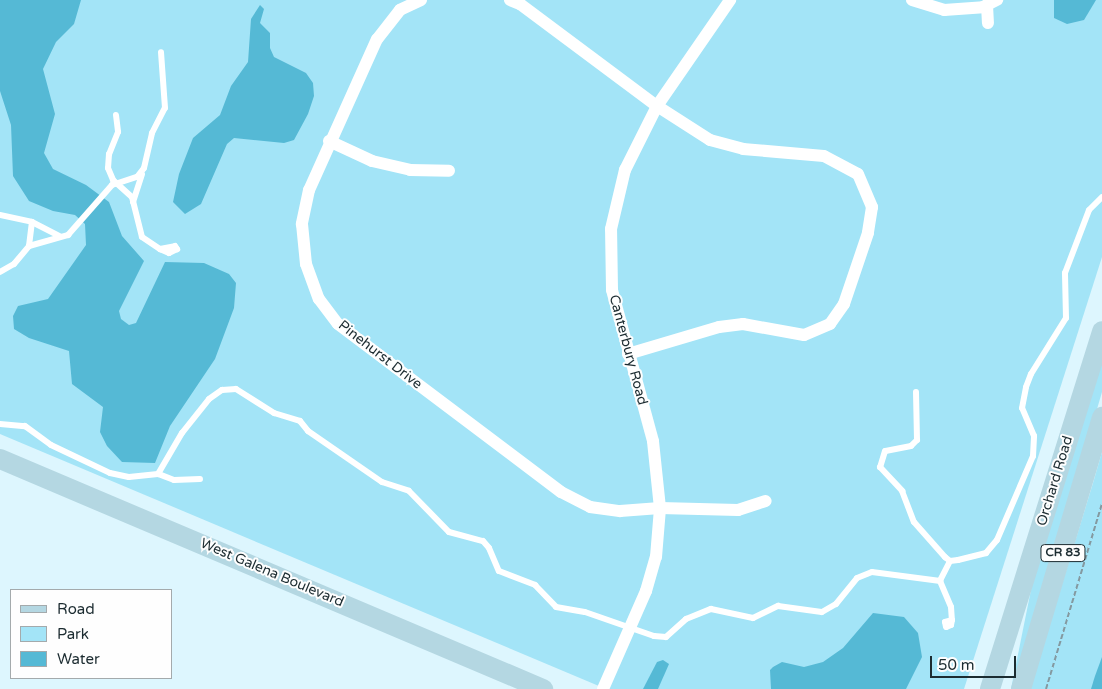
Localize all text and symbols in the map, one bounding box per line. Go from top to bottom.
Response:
street label: Canterbury Road [605,293,651,407]
street label: Pinehurst Drive [335,317,425,393]
street label: Orchard Road [1033,434,1077,528]
street label: West Galena Boulevard [198,535,346,611]
road number: CR 83 [1039,544,1087,562]
legend [10,589,172,679]
text: Road [57,600,95,618]
text: Park [57,625,89,643]
scale bar [932,646,1018,678]
text: Water [57,650,100,668]
text: 50 m [938,656,975,674]

